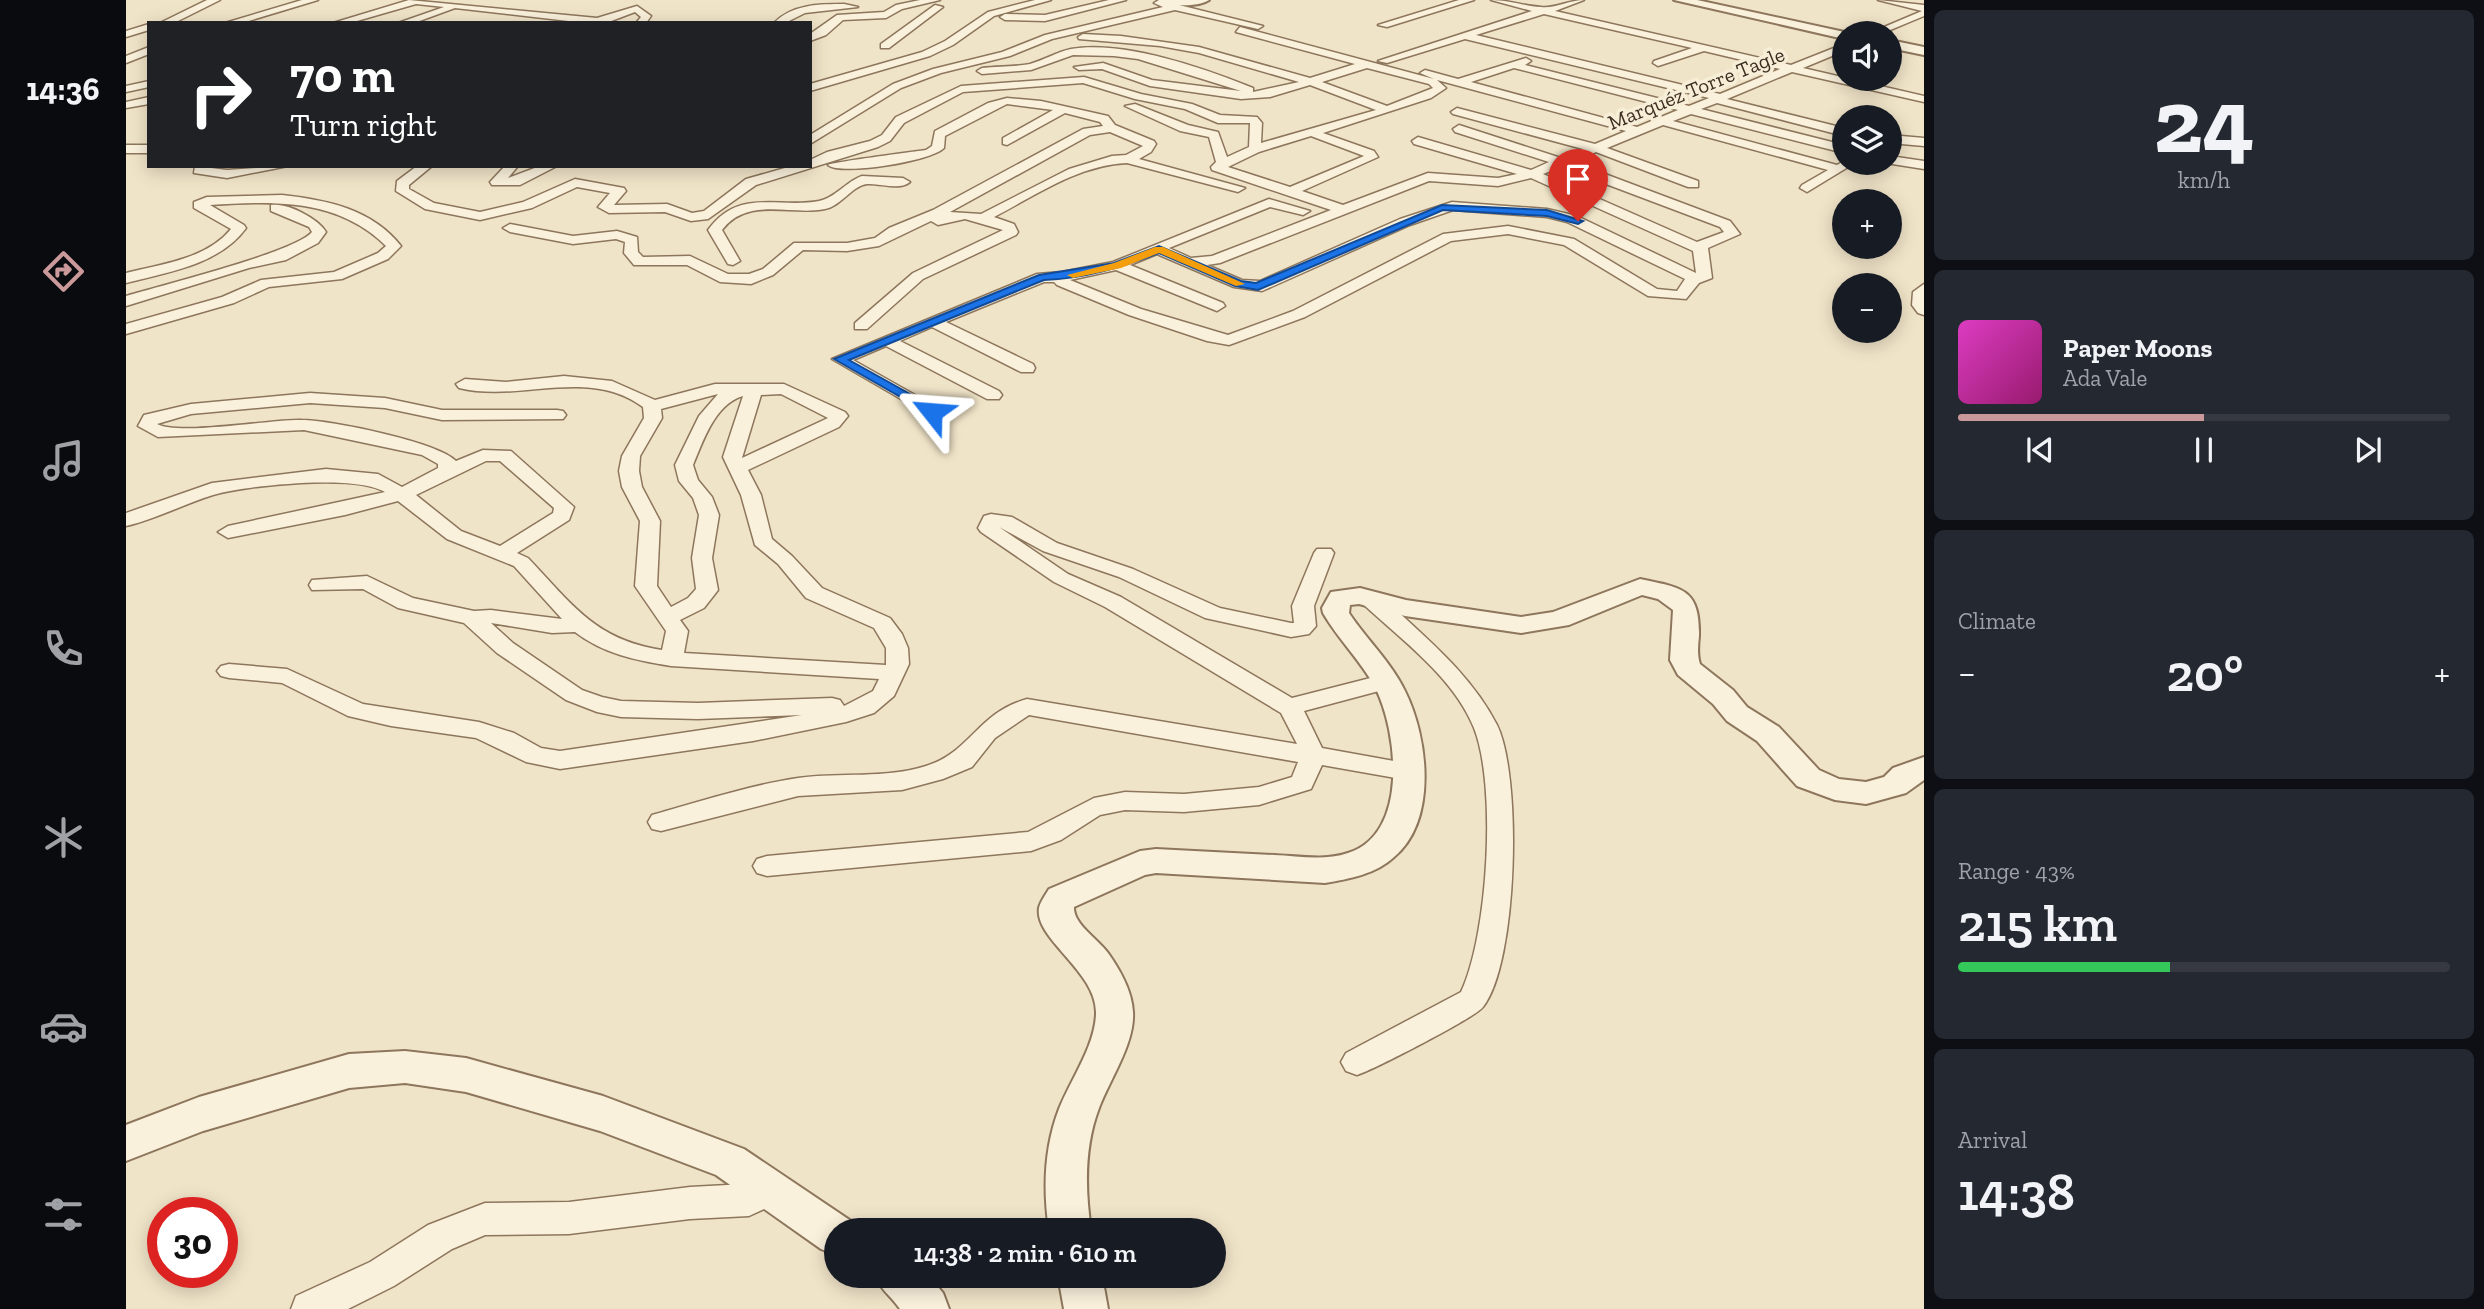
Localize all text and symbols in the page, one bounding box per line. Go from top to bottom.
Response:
map controls [1832,21,1902,343]
button: sound [1832,21,1902,91]
street label: Marquéz Torre Tagle [1604,41,1788,135]
text: 70 m [290,46,395,105]
icon: right [175,49,266,140]
text: 24 [2154,66,2254,175]
text: 14:36 [26,70,100,108]
button: layers [1832,105,1902,175]
text: Turn right [290,106,437,144]
pin [1548,149,1608,221]
icon: arrive [1559,160,1597,198]
text: km/h [2178,166,2230,194]
button: + [1832,189,1902,259]
icon: directions [39,247,88,296]
button: − [1832,273,1902,343]
text: Paper Moons [2063,332,2212,364]
text: Ada Vale [2063,364,2147,392]
position arrow [895,375,969,449]
icon: previous [2021,431,2059,469]
icon: pause [2185,431,2223,469]
icon: next [2349,431,2387,469]
icon: music [39,436,88,485]
text: Climate [1958,607,2036,635]
icon: phone [39,624,88,673]
text: 20° [2166,642,2243,704]
text: − [1958,650,1976,696]
text: + [2434,650,2450,696]
icon: climate [39,813,88,862]
text: Range · 43% [1958,857,2075,885]
text: 215 km [1958,892,2117,954]
icon: car [39,1002,88,1051]
text: Arrival [1958,1126,2027,1154]
text: 14:38 [1958,1161,2075,1223]
icon: filters [39,1190,88,1239]
speed limit sign: 30 [147,1197,238,1288]
text: 14:38 · 2 min · 610 m [914,1237,1136,1269]

